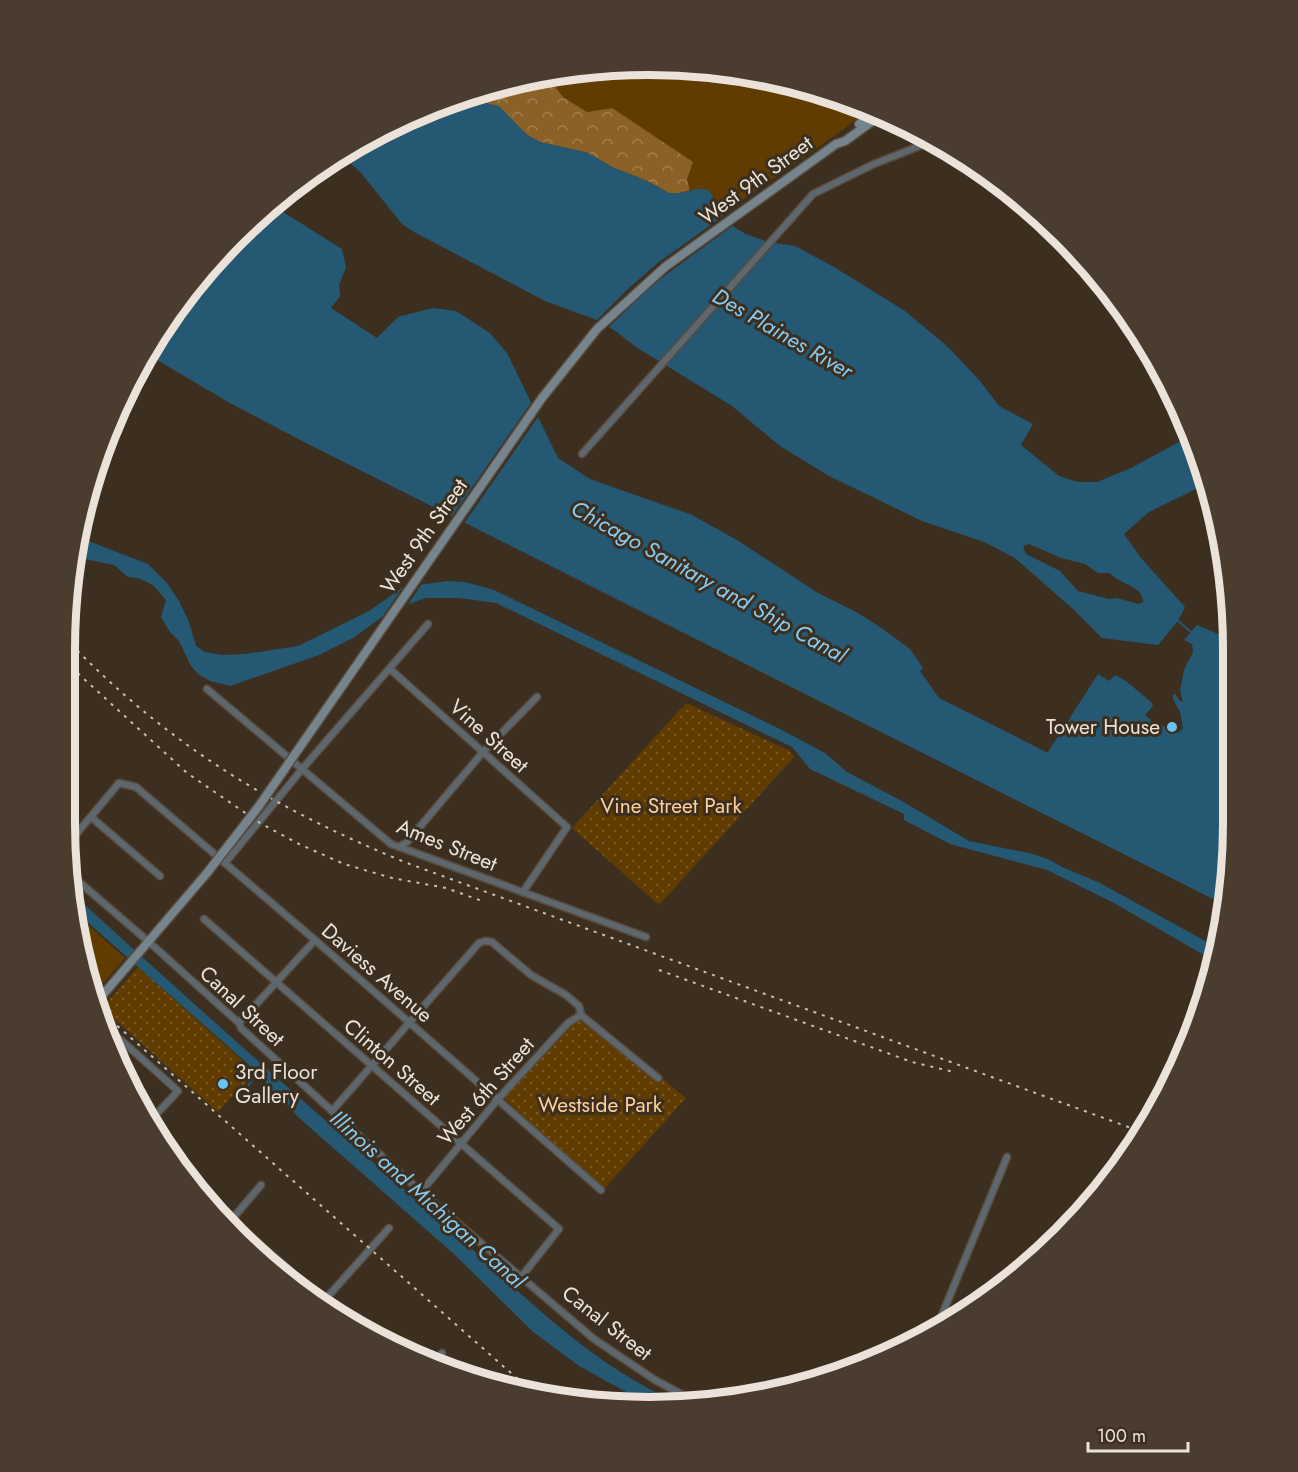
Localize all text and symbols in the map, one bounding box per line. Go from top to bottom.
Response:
street label: West 9th Street [693,128,819,232]
water label: Des Plaines River [707,280,861,387]
street label: West 9th Street [373,472,475,600]
water label: Chicago Sanitary and Ship Canal [565,492,854,671]
street label: Vine Street [443,692,535,780]
place label: Tower House [1046,712,1160,742]
marker: Tower House [1165,720,1179,734]
park label: Vine Street Park [600,791,742,821]
street label: Ames Street [392,811,502,879]
street label: Daviess Avenue [315,916,439,1030]
street label: Canal Street [193,959,291,1053]
street label: Clinton Street [337,1011,447,1113]
street label: West 6th Street [431,1030,541,1152]
place label: 3rd Floor Gallery [235,1057,318,1111]
marker: 3rd Floor Gallery [216,1077,230,1091]
park label: Westside Park [538,1090,663,1120]
water label: Illinois and Michigan Canal [323,1102,534,1296]
street label: Canal Street [556,1278,658,1368]
scale bar [1088,1415,1188,1453]
text: 100 m [1097,1423,1146,1449]

